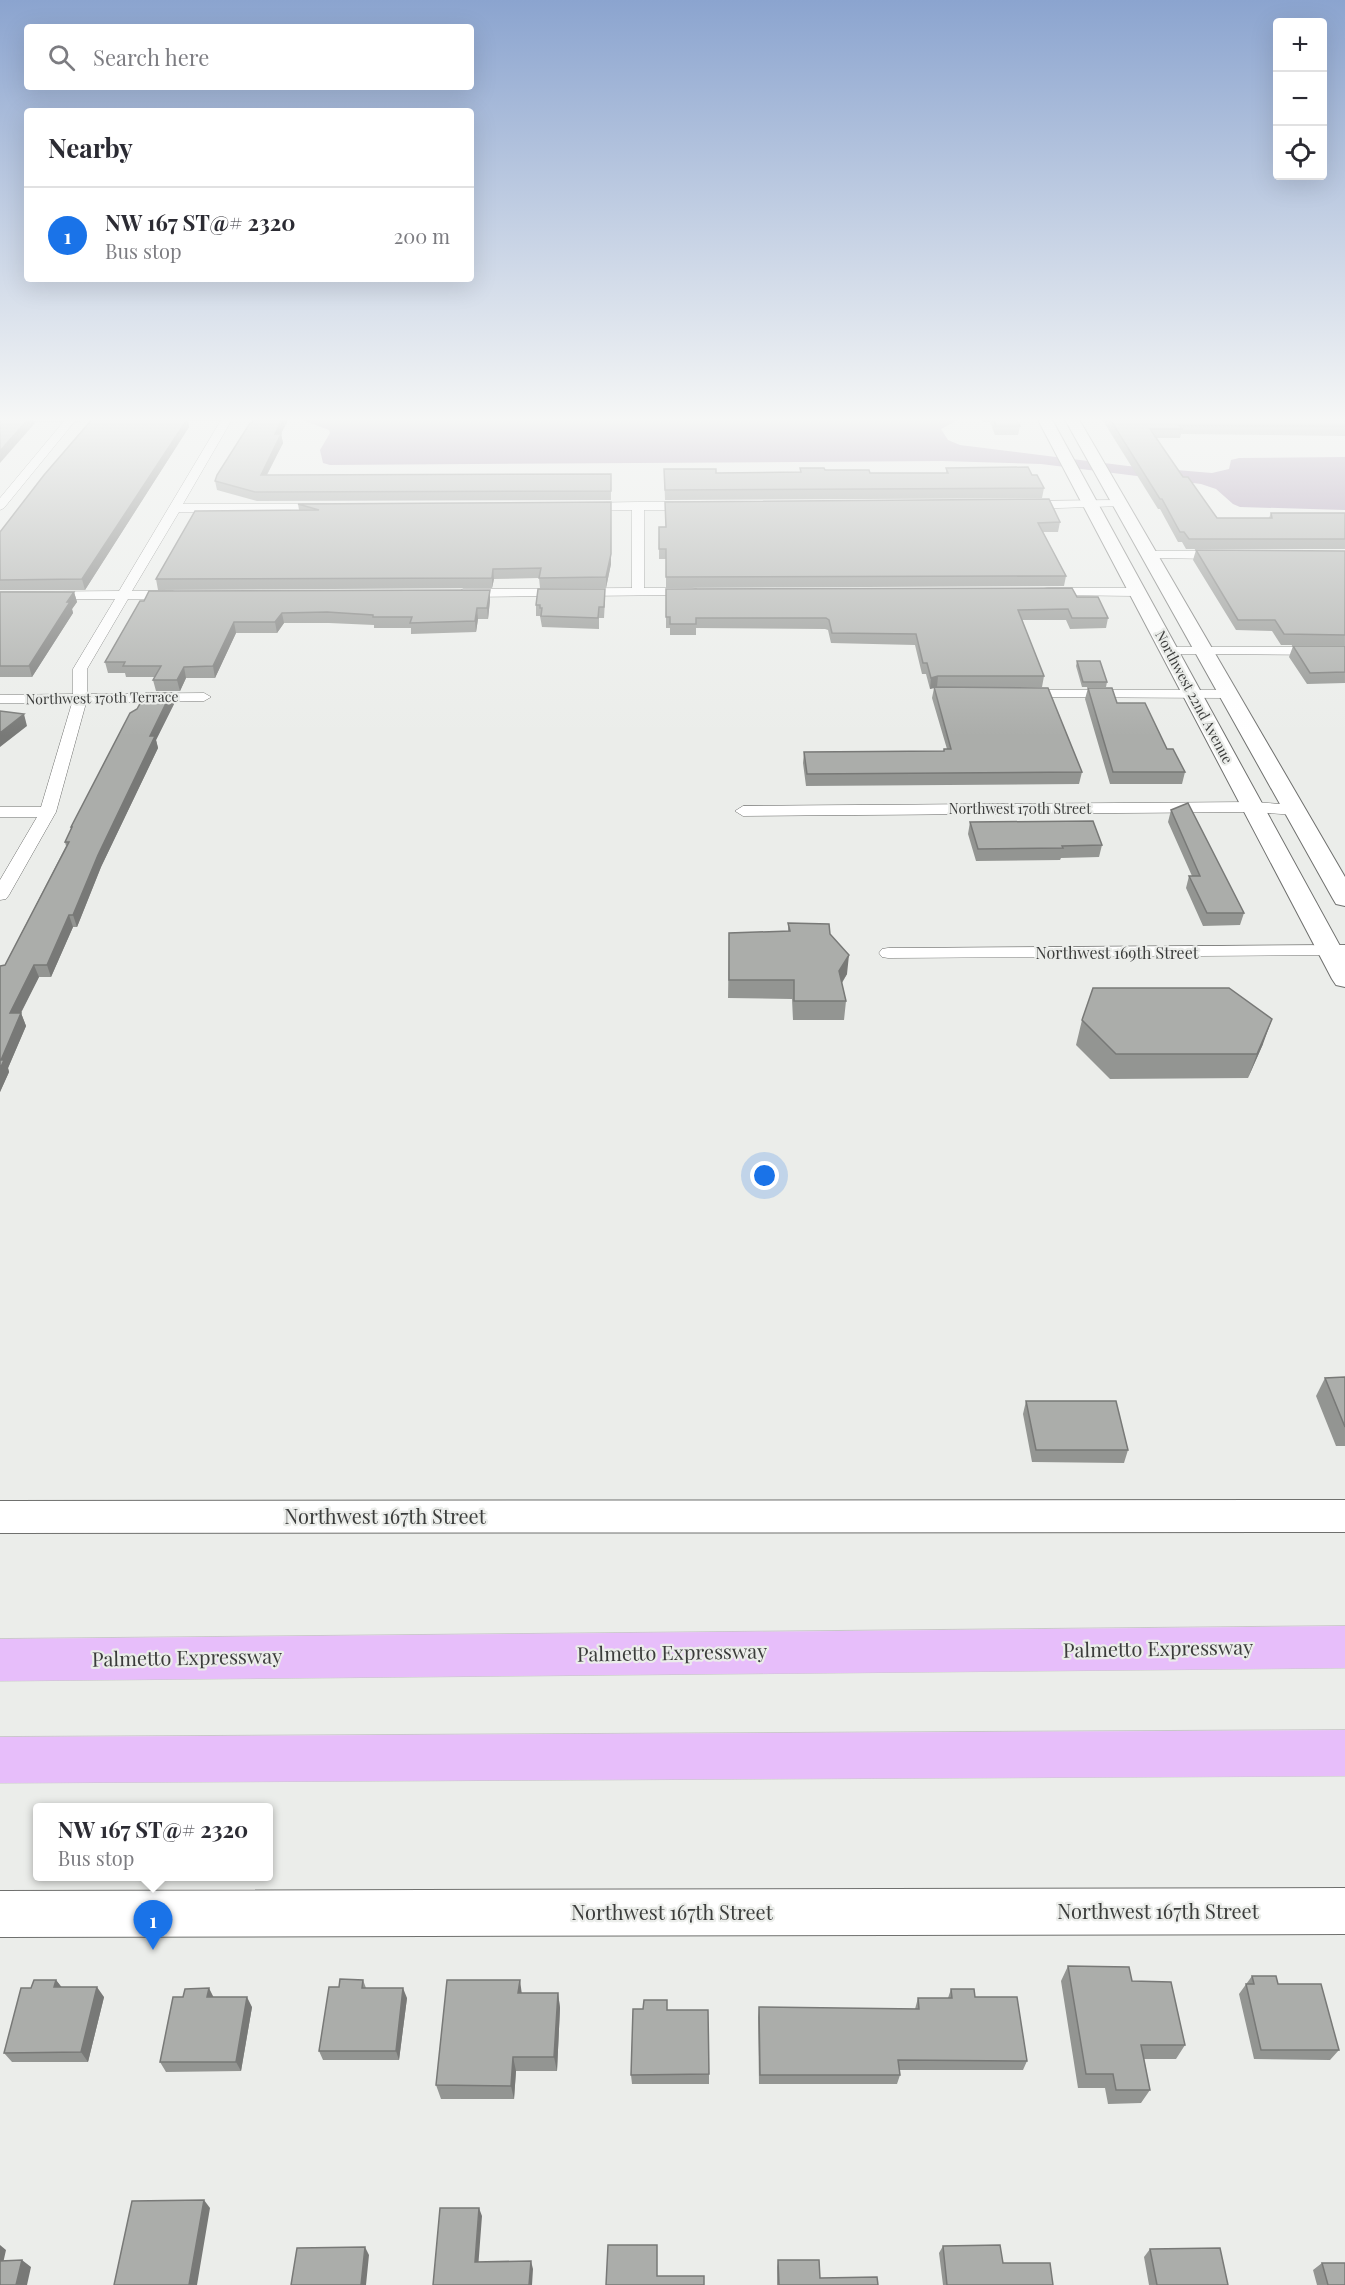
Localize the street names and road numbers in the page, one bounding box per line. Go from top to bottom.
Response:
street label: Northwest 22nd Avenue [1151,627,1238,767]
street label: Northwest 170th Terrace [25,687,179,708]
street label: Northwest 170th Street [949,799,1092,818]
street label: Northwest 169th Street [1036,942,1199,963]
street label: Northwest 167th Street [284,1502,487,1529]
street label: Palmetto Expressway [1063,1632,1253,1663]
street label: Palmetto Expressway [577,1636,767,1667]
street label: Palmetto Expressway [92,1641,282,1672]
street label: Northwest 167th Street [1057,1897,1260,1924]
street label: Northwest 167th Street [571,1898,774,1925]

